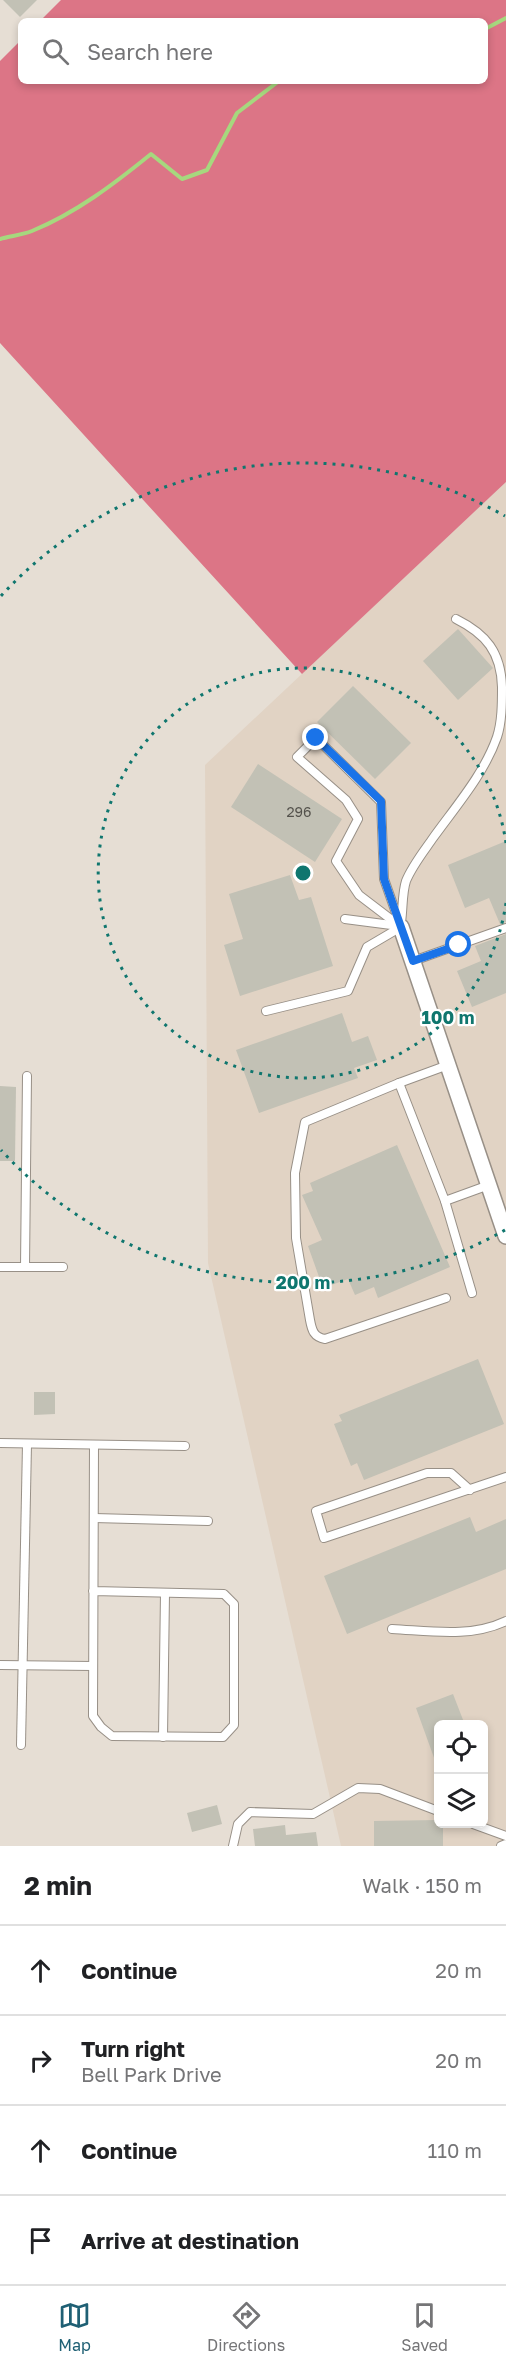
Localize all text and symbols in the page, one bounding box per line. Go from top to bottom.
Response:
search box [18,18,488,84]
icon: search [39,35,72,68]
text: Search here [87,38,213,65]
route end [302,724,328,750]
house number: 296 [286,803,312,820]
centre of rings [293,863,313,883]
route start [445,931,471,957]
text: 100 m [422,1006,474,1028]
text: 200 m [276,1271,330,1293]
map controls [434,1720,488,1828]
button: locate [434,1720,488,1774]
button: layers [434,1774,488,1828]
text: 2 min [24,1870,92,1901]
text: Walk · 150 m [362,1873,482,1897]
icon: ahead [24,1954,57,1987]
text: Continue [81,1957,177,1984]
text: 20 m [435,1958,482,1982]
text: Turn right [81,2035,185,2062]
icon: right [24,2044,57,2077]
text: 20 m [435,2048,482,2072]
text: Bell Park Drive [81,2062,222,2086]
icon: ahead [24,2134,57,2167]
text: Continue [81,2137,177,2164]
text: 110 m [428,2138,482,2162]
icon: arrive [24,2224,57,2257]
text: Arrive at destination [81,2227,299,2254]
tab: Map [58,2299,91,2355]
tab: Directions [207,2299,285,2355]
tab: Saved [401,2299,448,2355]

